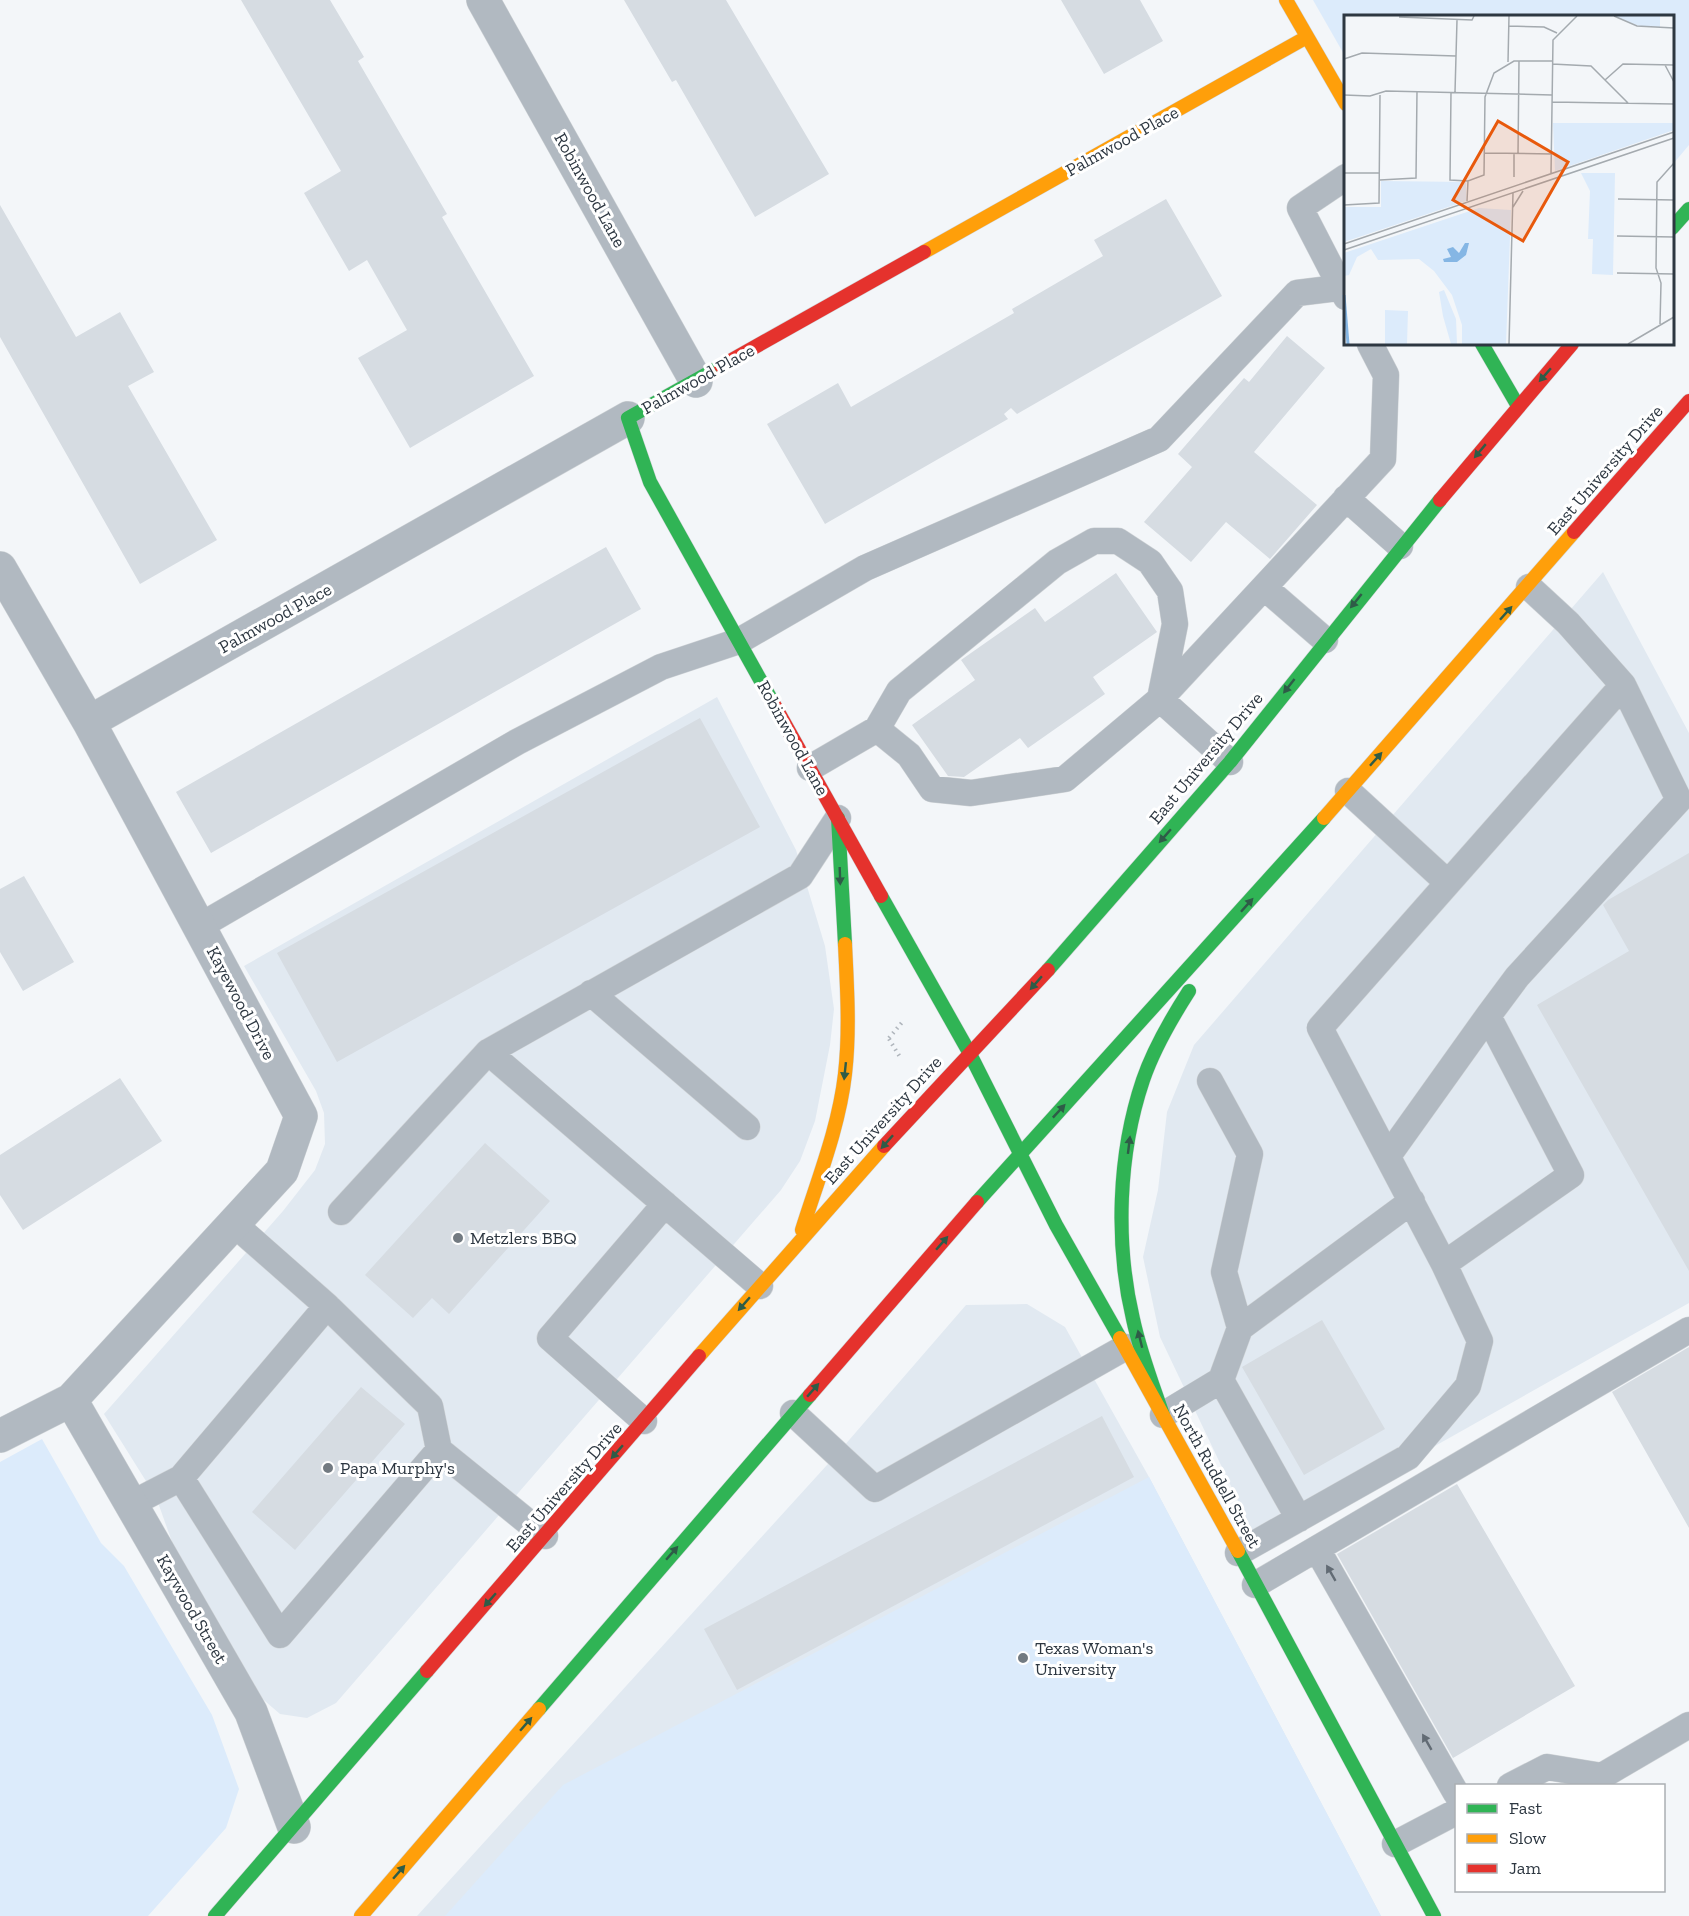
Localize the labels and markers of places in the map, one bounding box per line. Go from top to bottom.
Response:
place label: Metzlers BBQ [470,1227,577,1249]
marker: Metzlers BBQ [451,1231,465,1245]
place label: Papa Murphy's [340,1457,455,1479]
marker: Papa Murphy's [321,1461,335,1475]
place label: Texas Woman's University [1035,1637,1154,1680]
marker: Texas Woman's University [1016,1651,1030,1665]

